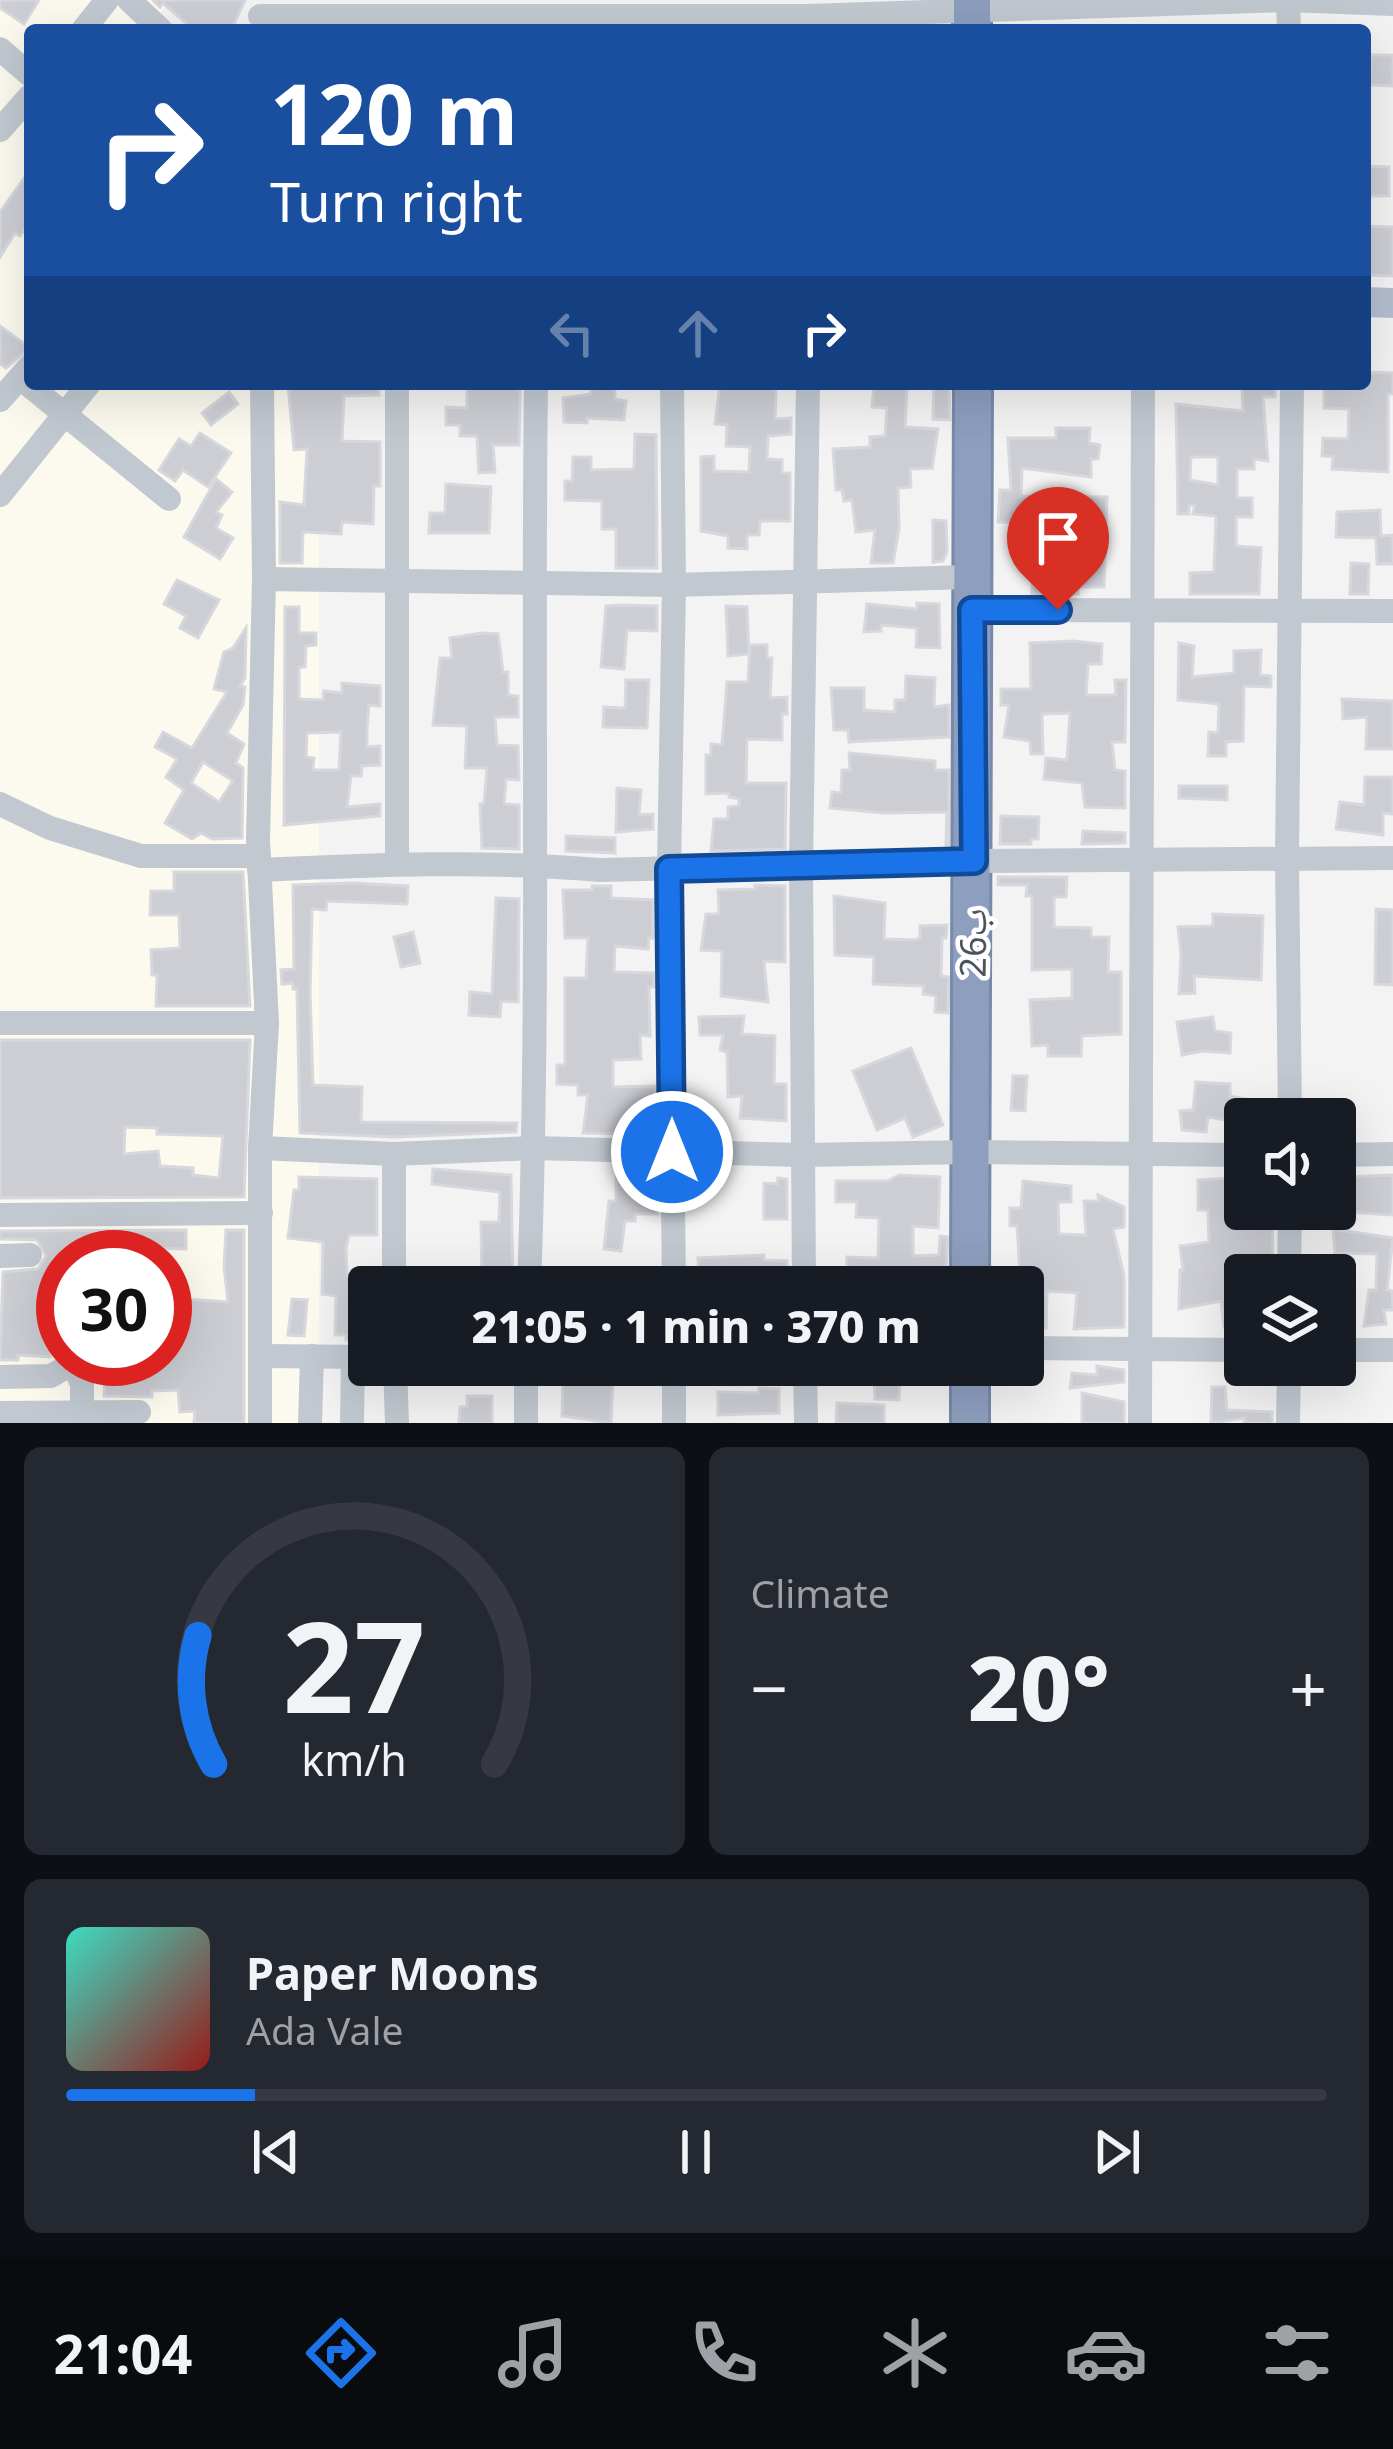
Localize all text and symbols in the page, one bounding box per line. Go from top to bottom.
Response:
text: 120 m [270,55,518,170]
icon: right [72,72,228,228]
text: Turn right [270,164,523,238]
icon: left [539,300,605,366]
icon: ahead [665,300,731,366]
icon: right [791,300,857,366]
pin [1007,487,1109,610]
icon: arrive [1025,505,1091,571]
street label: 26ب [947,908,998,978]
position arrow [609,1089,735,1215]
map controls [1224,1098,1356,1386]
button: sound [1224,1098,1356,1230]
speed limit sign: 30 [36,1230,192,1386]
button: layers [1224,1254,1356,1386]
text: 21:05 · 1 min · 370 m [471,1295,921,1356]
text: Climate [751,1566,890,1619]
text: 27 [283,1580,426,1750]
text: 20° [968,1625,1110,1747]
text: − [751,1642,788,1732]
text: + [1289,1642,1327,1732]
text: km/h [302,1730,407,1789]
text: Paper Moons [246,1942,539,2003]
text: Ada Vale [246,2003,403,2056]
icon: previous [243,2119,309,2185]
icon: pause [663,2119,729,2185]
icon: next [1084,2119,1150,2185]
icon: directions [299,2311,383,2395]
icon: music [491,2311,575,2395]
icon: phone [682,2311,766,2395]
icon: climate [873,2311,957,2395]
icon: car [1064,2311,1148,2395]
icon: filters [1255,2311,1339,2395]
text: 21:04 [54,2316,192,2390]

